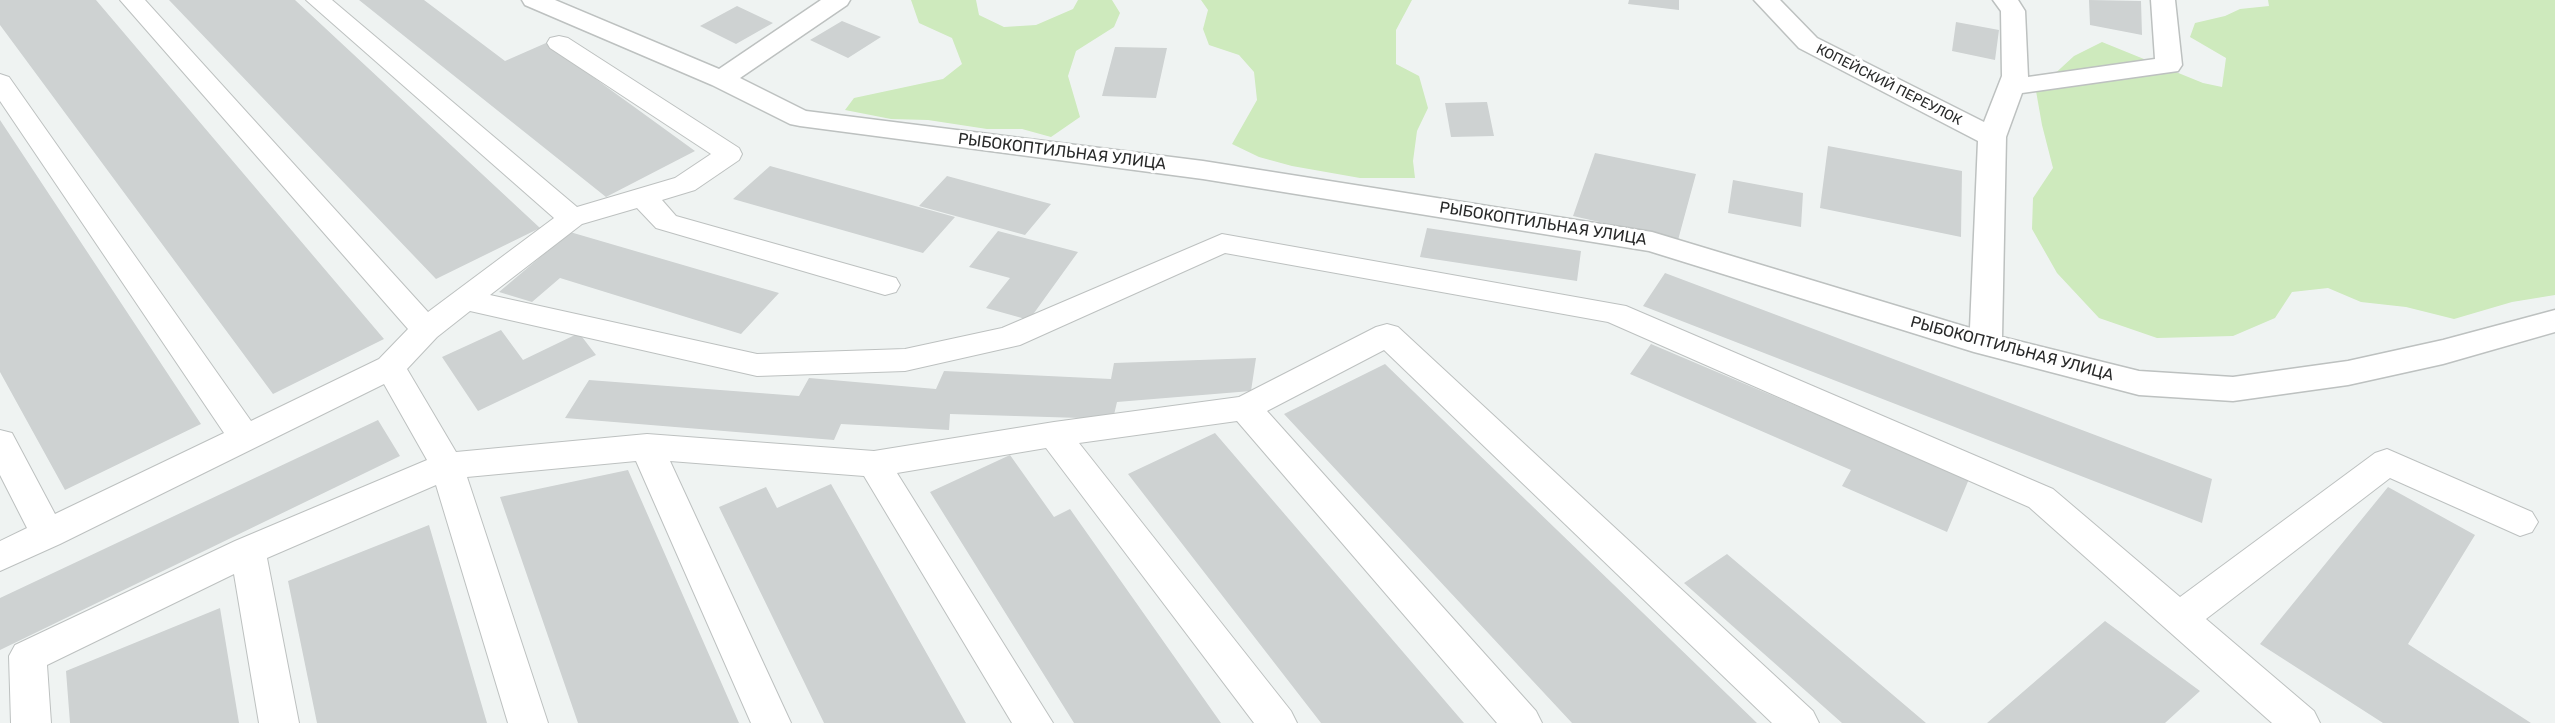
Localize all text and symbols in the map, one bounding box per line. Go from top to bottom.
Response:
street label: КОПЕЙСКИЙ ПЕРЕУЛОК [1813,41,1965,129]
street label: РЫБОКОПТИЛЬНАЯ УЛИЦА [957,130,1167,174]
street label: РЫБОКОПТИЛЬНАЯ УЛИЦА [1438,198,1648,250]
street label: РЫБОКОПТИЛЬНАЯ УЛИЦА [1908,313,2116,385]

